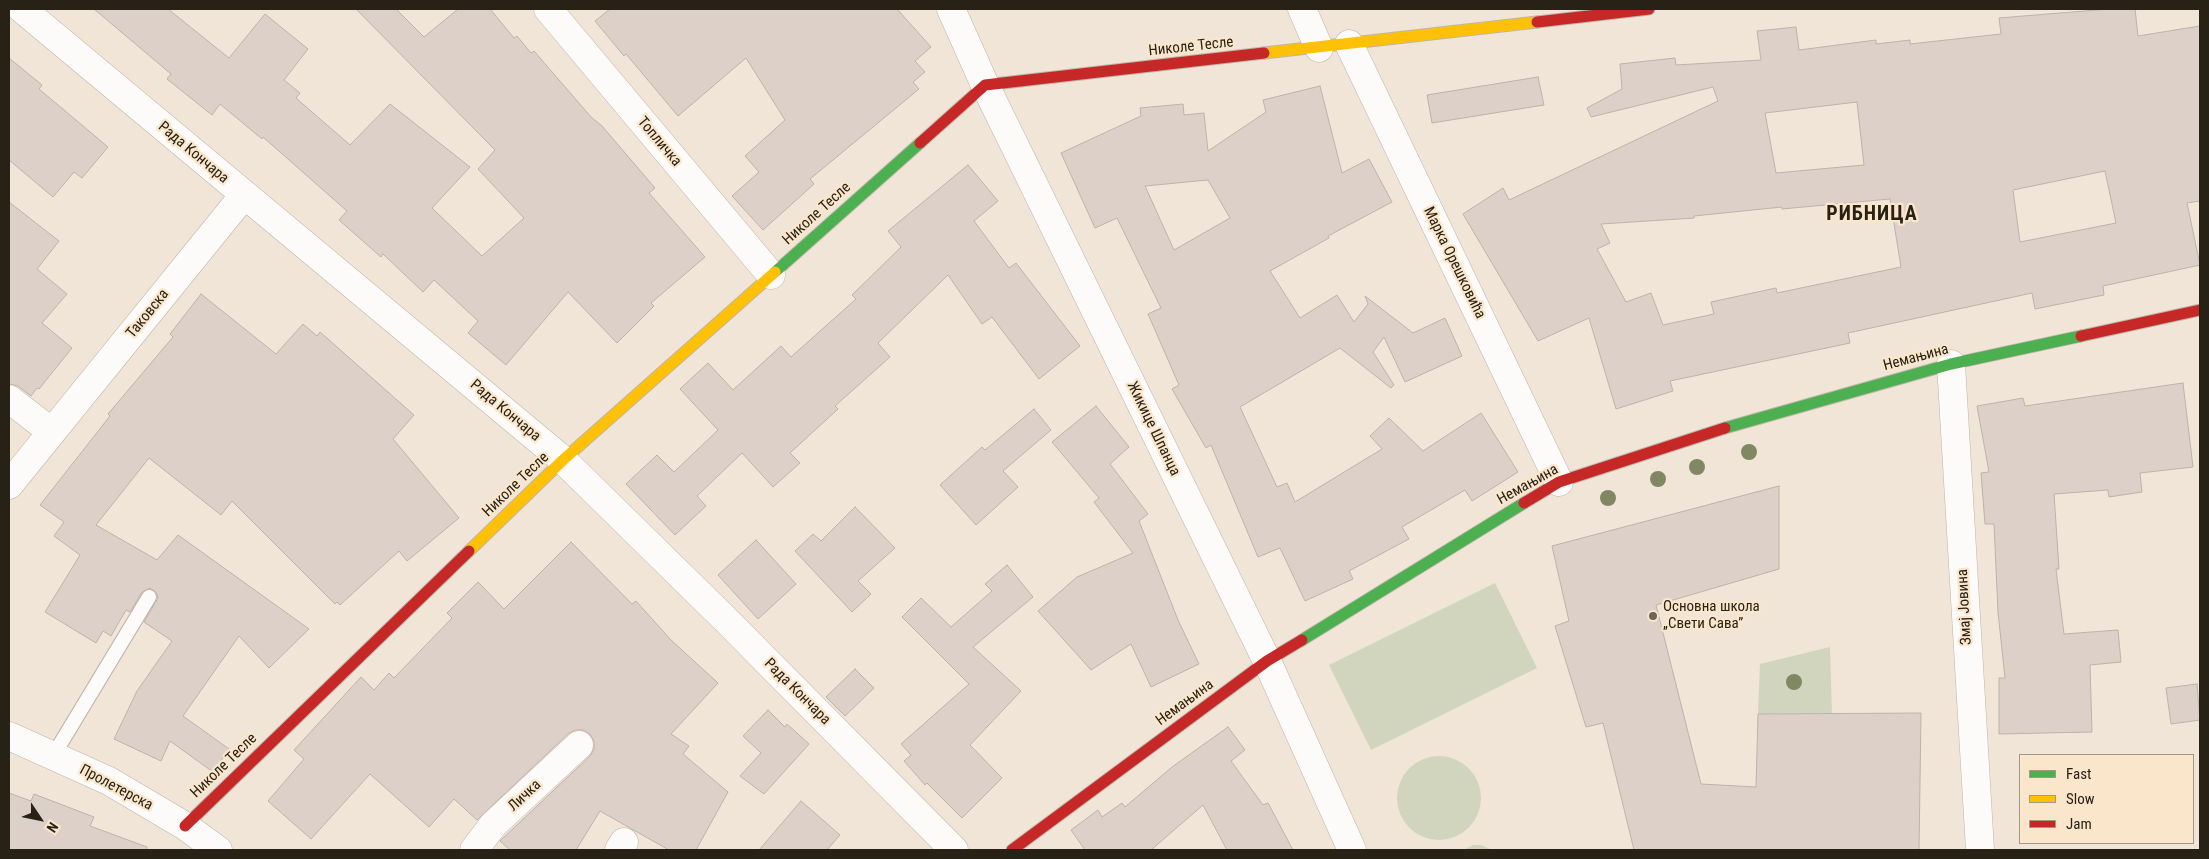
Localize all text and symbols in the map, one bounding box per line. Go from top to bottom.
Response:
street label: Николе Тесле [1148,34,1234,60]
street label: Топличка [633,114,685,170]
street label: Рада Кончара [154,118,232,188]
street label: Николе Тесле [779,179,855,249]
district label: РИБНИЦА [1825,203,1919,227]
street label: Марка Орешковића [1419,204,1489,322]
street label: Таковска [123,286,173,342]
street label: Немањина [1881,341,1951,375]
street label: Рада Кончара [466,376,544,446]
street label: Жикице Шпанца [1122,379,1184,479]
street label: Николе Тесле [479,449,553,521]
street label: Немањина [1494,461,1562,509]
street label: Змај Јовина [1954,568,1976,646]
place label: Основна школа „Свети Сава” [1663,598,1760,633]
marker: Основна школа „Свети Сава” [1647,610,1659,622]
street label: Рада Кончара [760,655,834,729]
street label: Немањина [1153,676,1217,730]
street label: Николе Тесле [187,730,261,802]
legend [2019,754,2194,844]
street label: Пролетерска [76,761,156,815]
text: Fast [2066,765,2091,783]
street label: Личка [505,776,545,816]
text: Slow [2066,790,2095,808]
north arrow [15,794,65,844]
text: Jam [2066,815,2092,833]
text: N [43,819,61,835]

